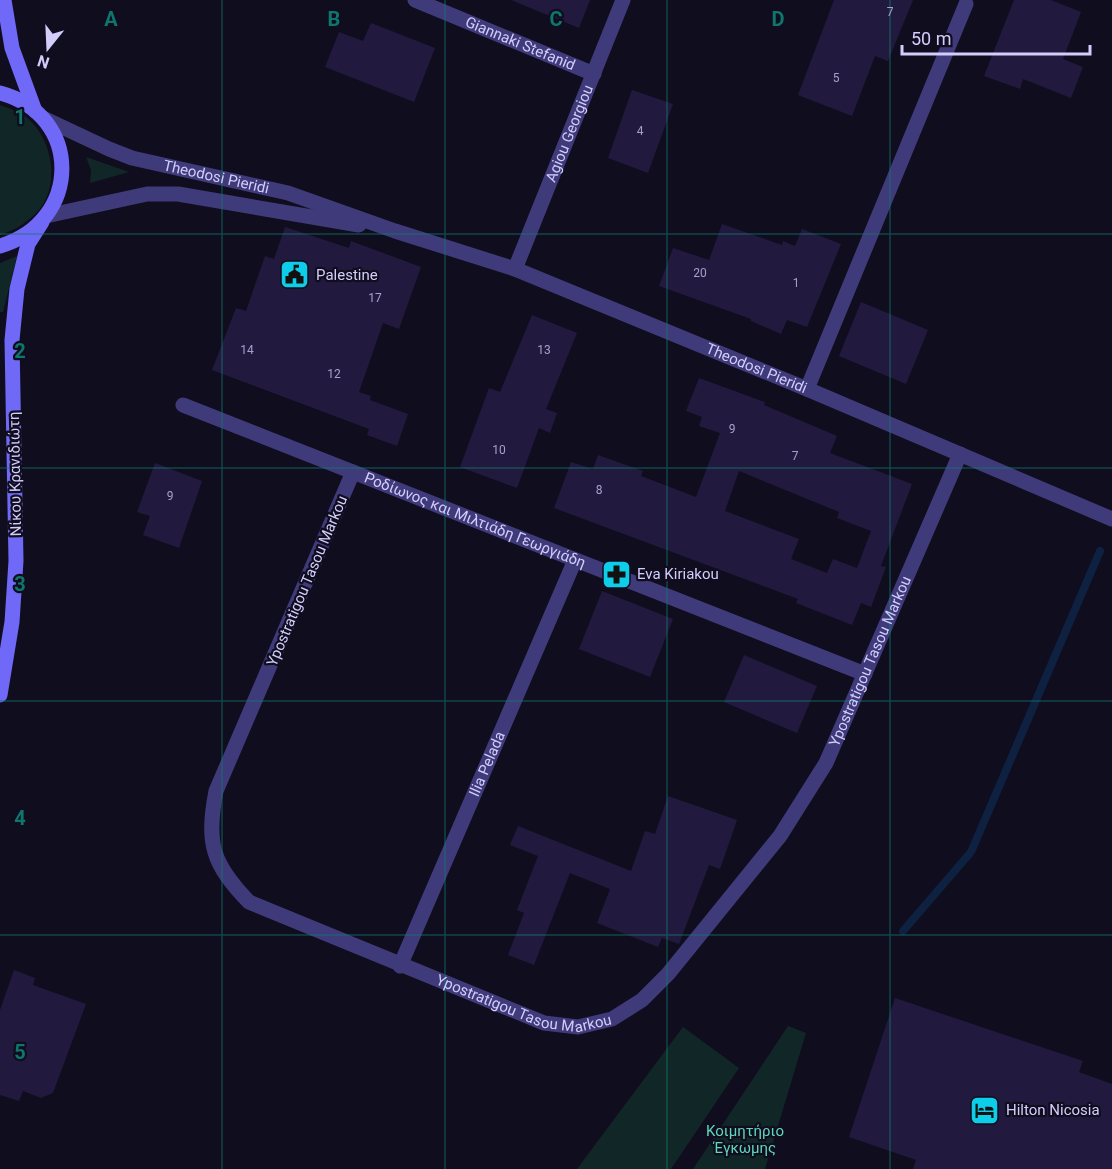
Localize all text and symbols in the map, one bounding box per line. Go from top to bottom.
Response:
house number: 7 [887,5,894,19]
text: A [104,7,118,31]
text: B [328,7,340,31]
text: C [549,7,563,31]
text: D [772,7,785,31]
street label: Giannaki Stefanid [463,13,578,74]
north arrow [18,18,78,78]
scale bar [902,18,1090,56]
text: 50 m [911,28,951,49]
text: N [35,51,52,73]
house number: 5 [833,71,840,85]
street label: Agiou Georgiou [542,82,597,185]
text: 1 [14,105,26,129]
house number: 4 [637,124,644,138]
street label: Theodosi Pieridi [162,156,271,198]
public building icon: Palestine [279,259,311,291]
place label: Palestine [316,266,378,284]
house number: 20 [693,266,707,280]
house number: 1 [793,276,799,290]
house number: 17 [368,291,382,305]
text: 2 [14,339,26,363]
street label: Theodosi Pieridi [703,339,810,397]
house number: 14 [240,343,254,357]
house number: 13 [537,343,551,357]
house number: 12 [327,367,341,381]
street label: Νίκου Κρανιδιώτη [5,411,25,537]
house number: 9 [729,422,735,436]
house number: 10 [492,443,506,457]
house number: 7 [792,449,799,463]
street label: Ροδίωνος και Μιλτιάδη Γεωργιάδη [362,468,588,572]
house number: 8 [596,483,603,497]
house number: 9 [167,489,173,503]
street label: Ypostratigou Tasou Markou [263,493,351,669]
pharmacy icon: Eva Kiriakou [600,558,632,590]
place label: Eva Kiriakou [637,565,719,583]
text: 3 [14,572,26,596]
street label: Ypostratigou Tasou Markou [825,573,915,749]
street label: Ilia Pelada [465,729,509,799]
text: 4 [14,806,26,830]
street label: Ypostratigou Tasou Markou [434,971,613,1037]
text: 5 [14,1040,26,1064]
hotel icon: Hilton Nicosia [969,1094,1001,1126]
place label: Hilton Nicosia [1006,1101,1100,1119]
park label: Κοιμητήριο Έγκωμης [706,1122,784,1157]

